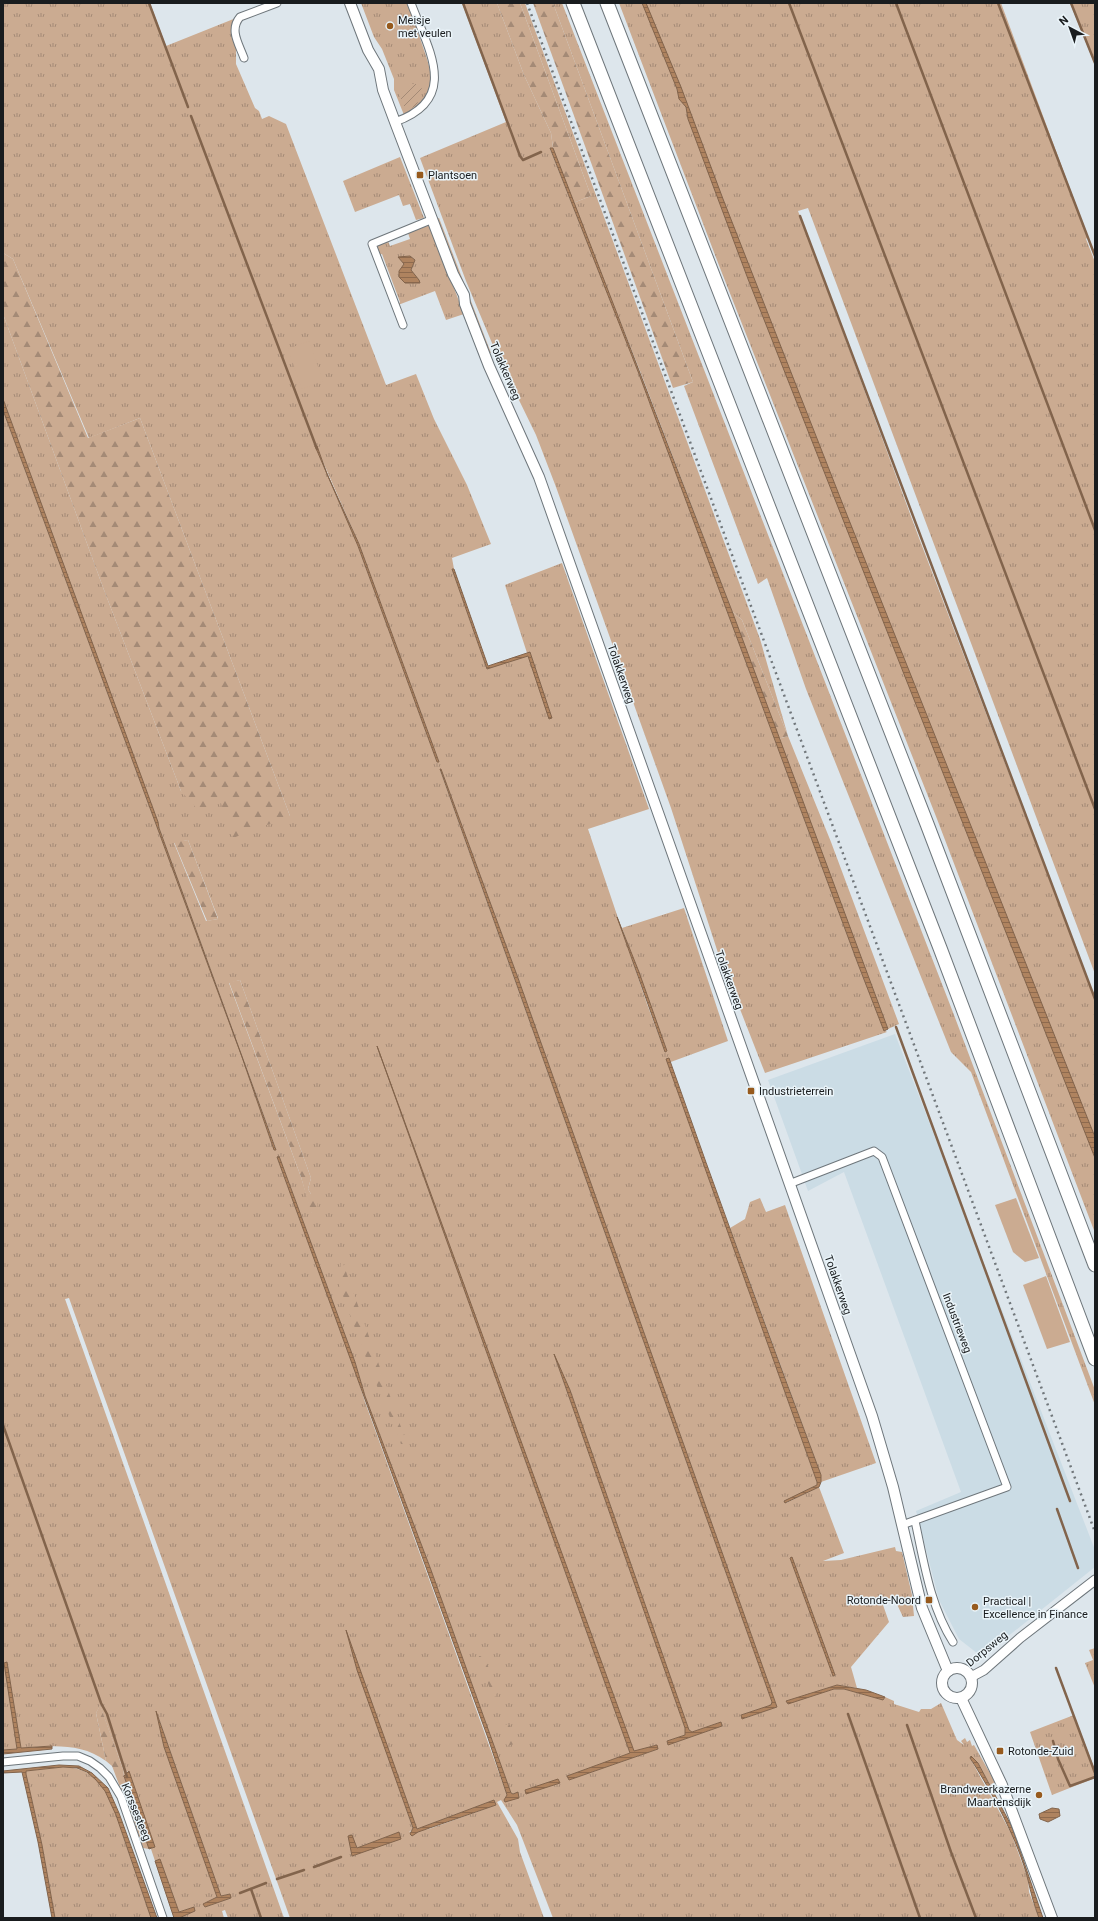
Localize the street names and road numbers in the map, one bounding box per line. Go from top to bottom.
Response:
street label: Tolakkerweg [487,340,523,402]
street label: Tolakkerweg [605,643,637,705]
street label: Tolakkerweg [712,949,746,1011]
street label: Tolakkerweg [822,1254,854,1316]
street label: Industrieweg [940,1291,974,1355]
street label: Dorpsweg [964,1628,1010,1670]
street label: Korssesteeg [119,1781,153,1843]

